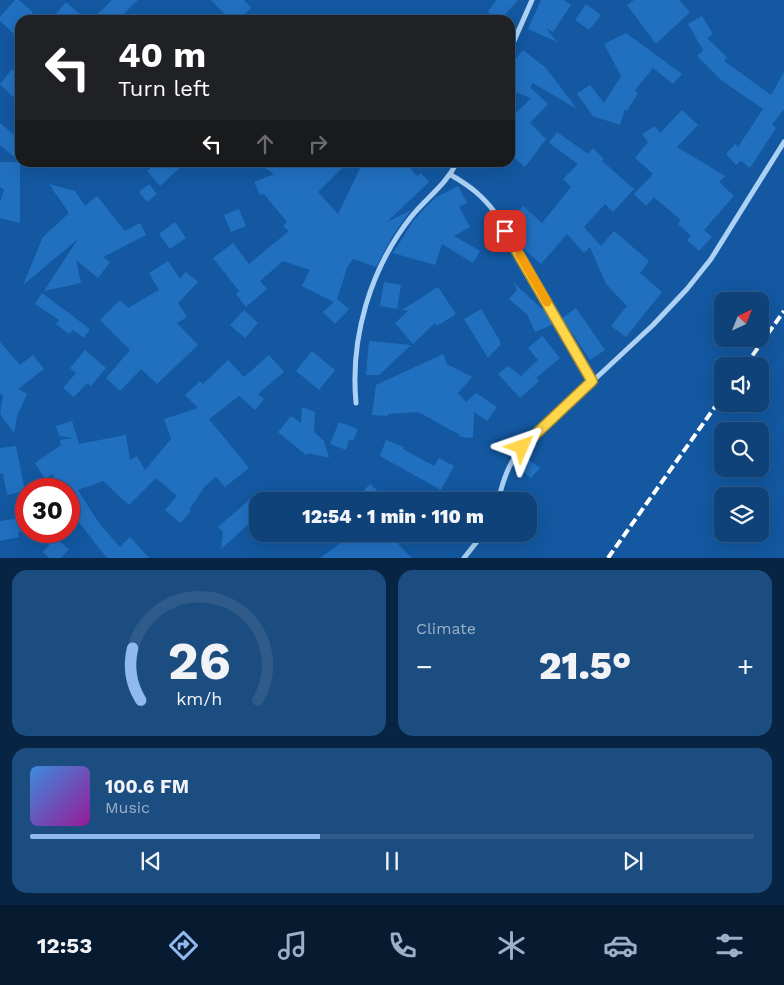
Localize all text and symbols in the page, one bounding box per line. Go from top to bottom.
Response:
text: 40 m [118,34,206,76]
icon: left [35,35,100,100]
text: Turn left [118,76,210,101]
icon: left [198,130,226,158]
icon: ahead [251,130,279,158]
icon: right [304,130,332,158]
pin [484,210,526,252]
icon: arrive [491,217,519,245]
north arrow [714,292,769,348]
map controls [714,292,769,542]
button: sound [714,357,769,412]
position arrow [495,420,547,472]
button: search [714,422,769,477]
speed limit sign: 30 [15,478,80,543]
button: layers [714,487,769,542]
text: 12:54 · 1 min · 110 m [302,505,484,528]
text: Climate [416,619,476,638]
text: 26 [167,631,231,692]
text: 21.5° [539,644,631,688]
text: − [416,650,433,683]
text: + [737,650,754,683]
text: km/h [176,688,222,709]
text: 100.6 FM [105,775,189,798]
text: Music [105,798,150,817]
icon: previous [137,847,165,875]
icon: pause [378,847,406,875]
icon: next [619,847,647,875]
icon: directions [166,928,201,963]
icon: music [275,928,310,963]
icon: phone [385,928,420,963]
icon: climate [494,928,529,963]
icon: car [603,928,638,963]
icon: filters [712,928,747,963]
text: 12:53 [37,933,92,958]

